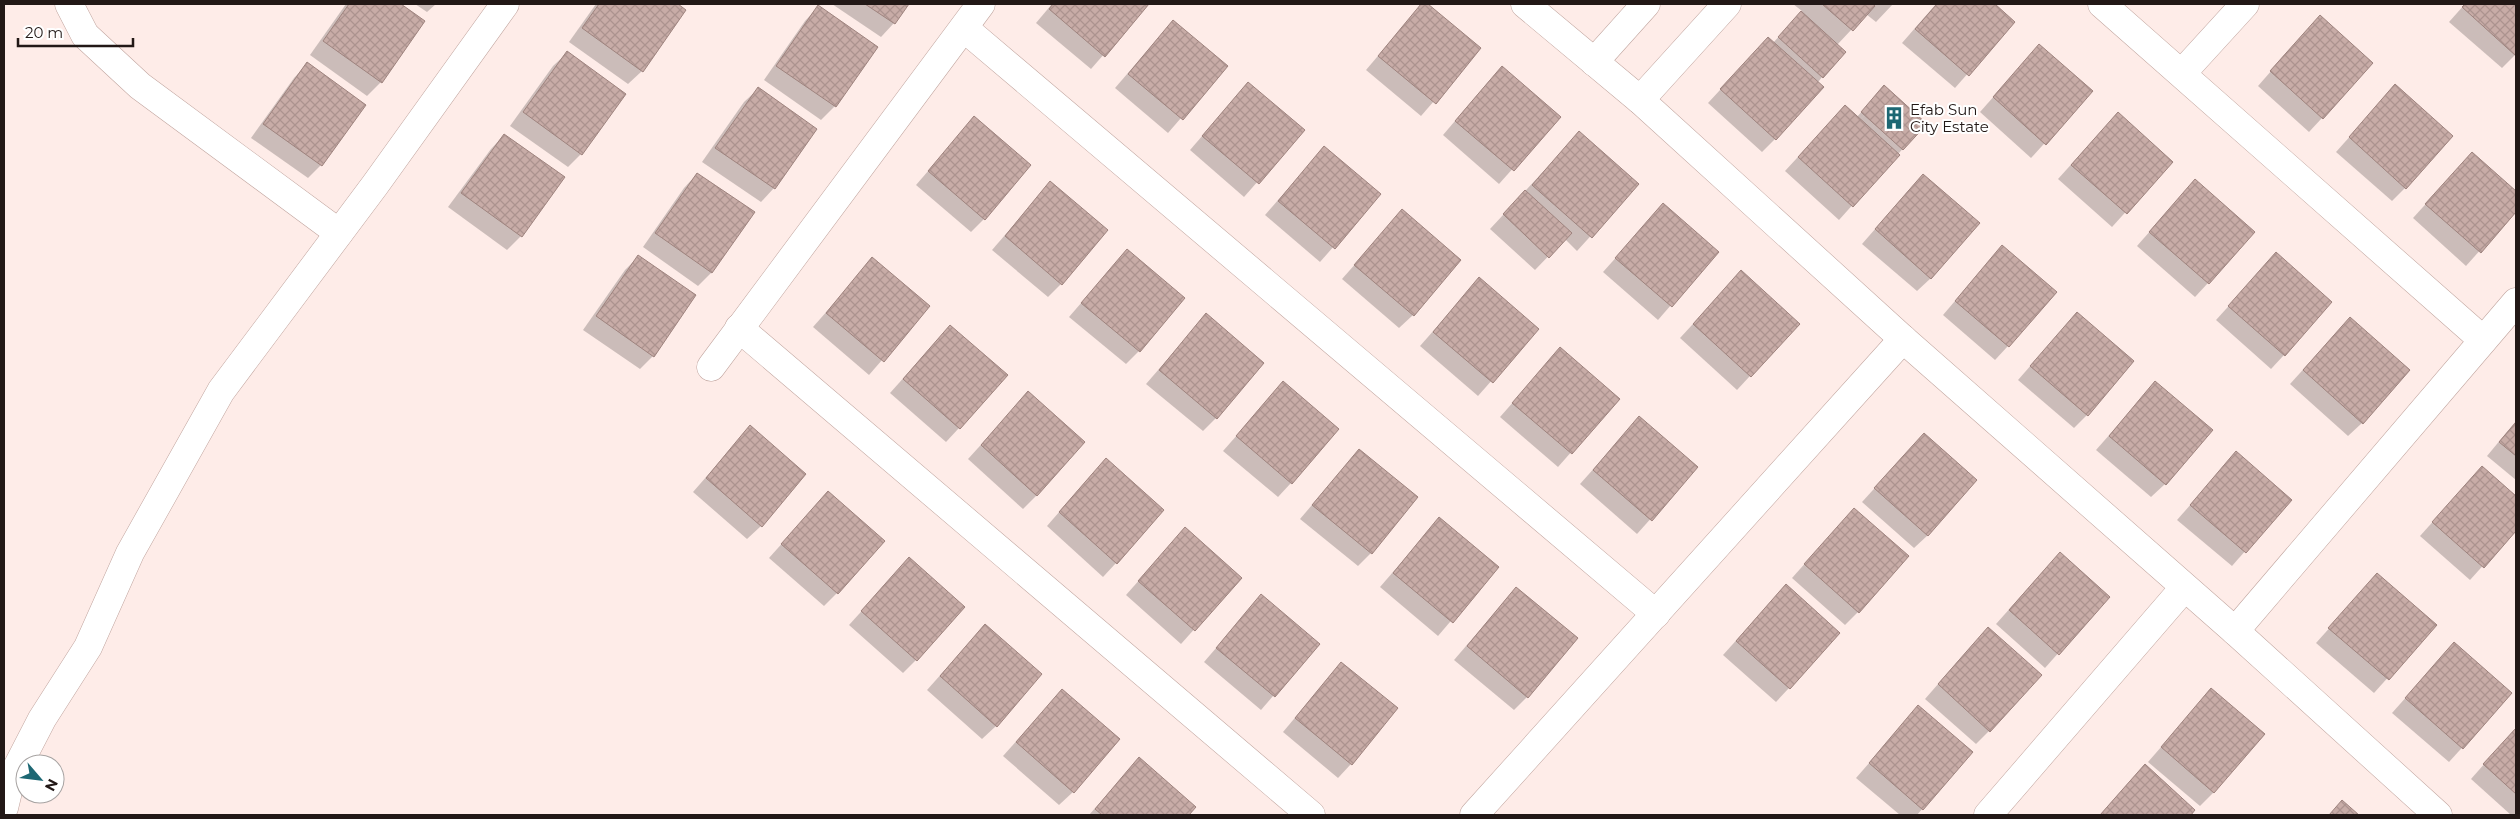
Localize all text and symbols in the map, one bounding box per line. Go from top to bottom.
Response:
scale bar [18,15,132,47]
text: 20 m [25,23,63,42]
place label: Efab Sun City Estate [1910,100,1989,136]
building icon: Efab Sun City Estate [1881,105,1907,131]
north arrow [15,754,65,804]
text: N [41,776,62,794]

